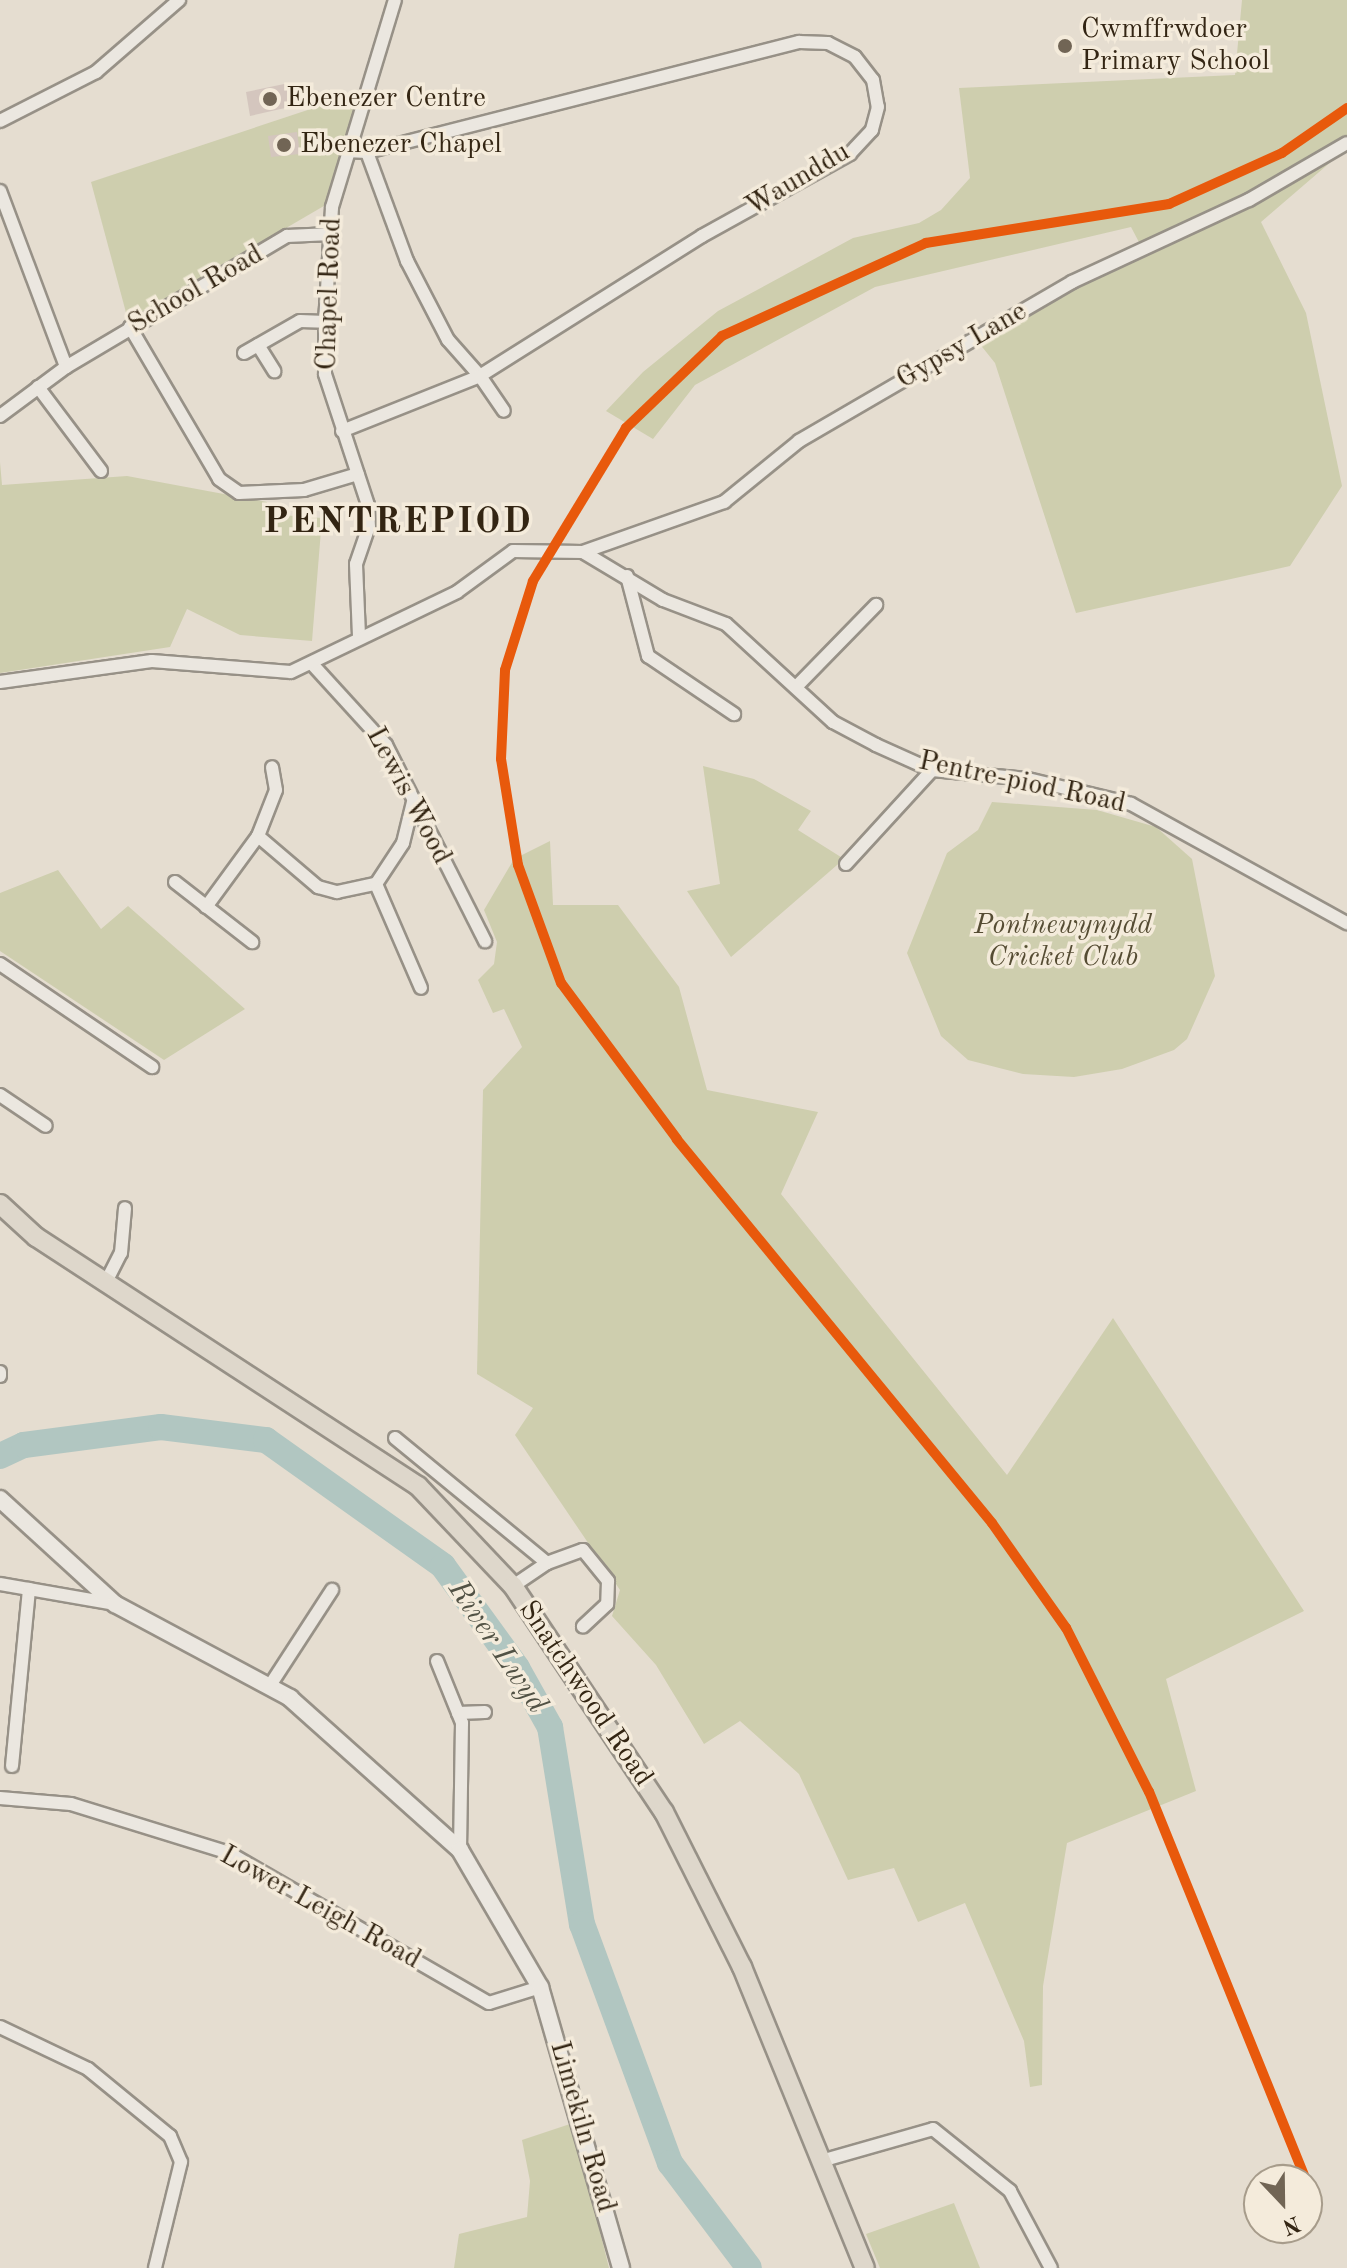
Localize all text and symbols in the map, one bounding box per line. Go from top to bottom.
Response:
place label: Cwmffrwdoer Primary School [1081,13,1269,79]
marker: Cwmffrwdoer Primary School [1056,37,1074,55]
place label: Ebenezer Centre [286,82,486,116]
marker: Ebenezer Centre [261,90,279,108]
place label: Ebenezer Chapel [300,128,502,162]
marker: Ebenezer Chapel [275,136,293,154]
street label: Waunddu [740,136,856,224]
street label: Chapel Road [311,217,349,371]
street label: School Road [122,238,270,342]
street label: Gypsy Lane [891,295,1033,397]
district label: PENTREPIOD [263,502,533,546]
street label: Lewis Wood [358,722,458,870]
street label: Pentre-piod Road [915,745,1129,821]
park label: Pontnewynydd Cricket Club [974,909,1152,975]
water label: River Lwyd [439,1574,555,1720]
street label: Snatchwood Road [511,1595,659,1793]
street label: Lower Leigh Road [214,1839,426,1977]
street label: Limekiln Road [542,2038,622,2216]
north arrow [1243,2164,1323,2244]
text: N [1279,2211,1303,2238]

